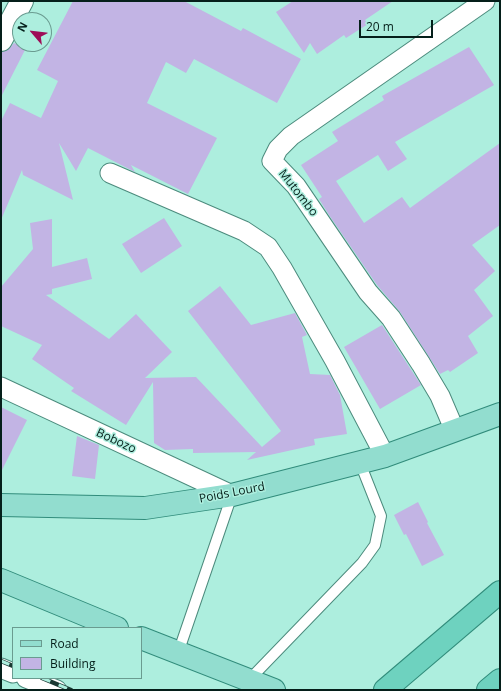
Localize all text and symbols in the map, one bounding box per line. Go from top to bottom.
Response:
north arrow [12,12,52,52]
scale bar [361,12,435,38]
text: 20 m [366,18,394,35]
text: N [13,19,31,34]
street label: Mutombo [275,167,321,219]
street label: Bobozo [94,426,138,456]
street label: Poids Lourd [198,480,266,506]
legend [12,627,142,679]
text: Road [50,635,79,652]
text: Building [50,655,95,672]

